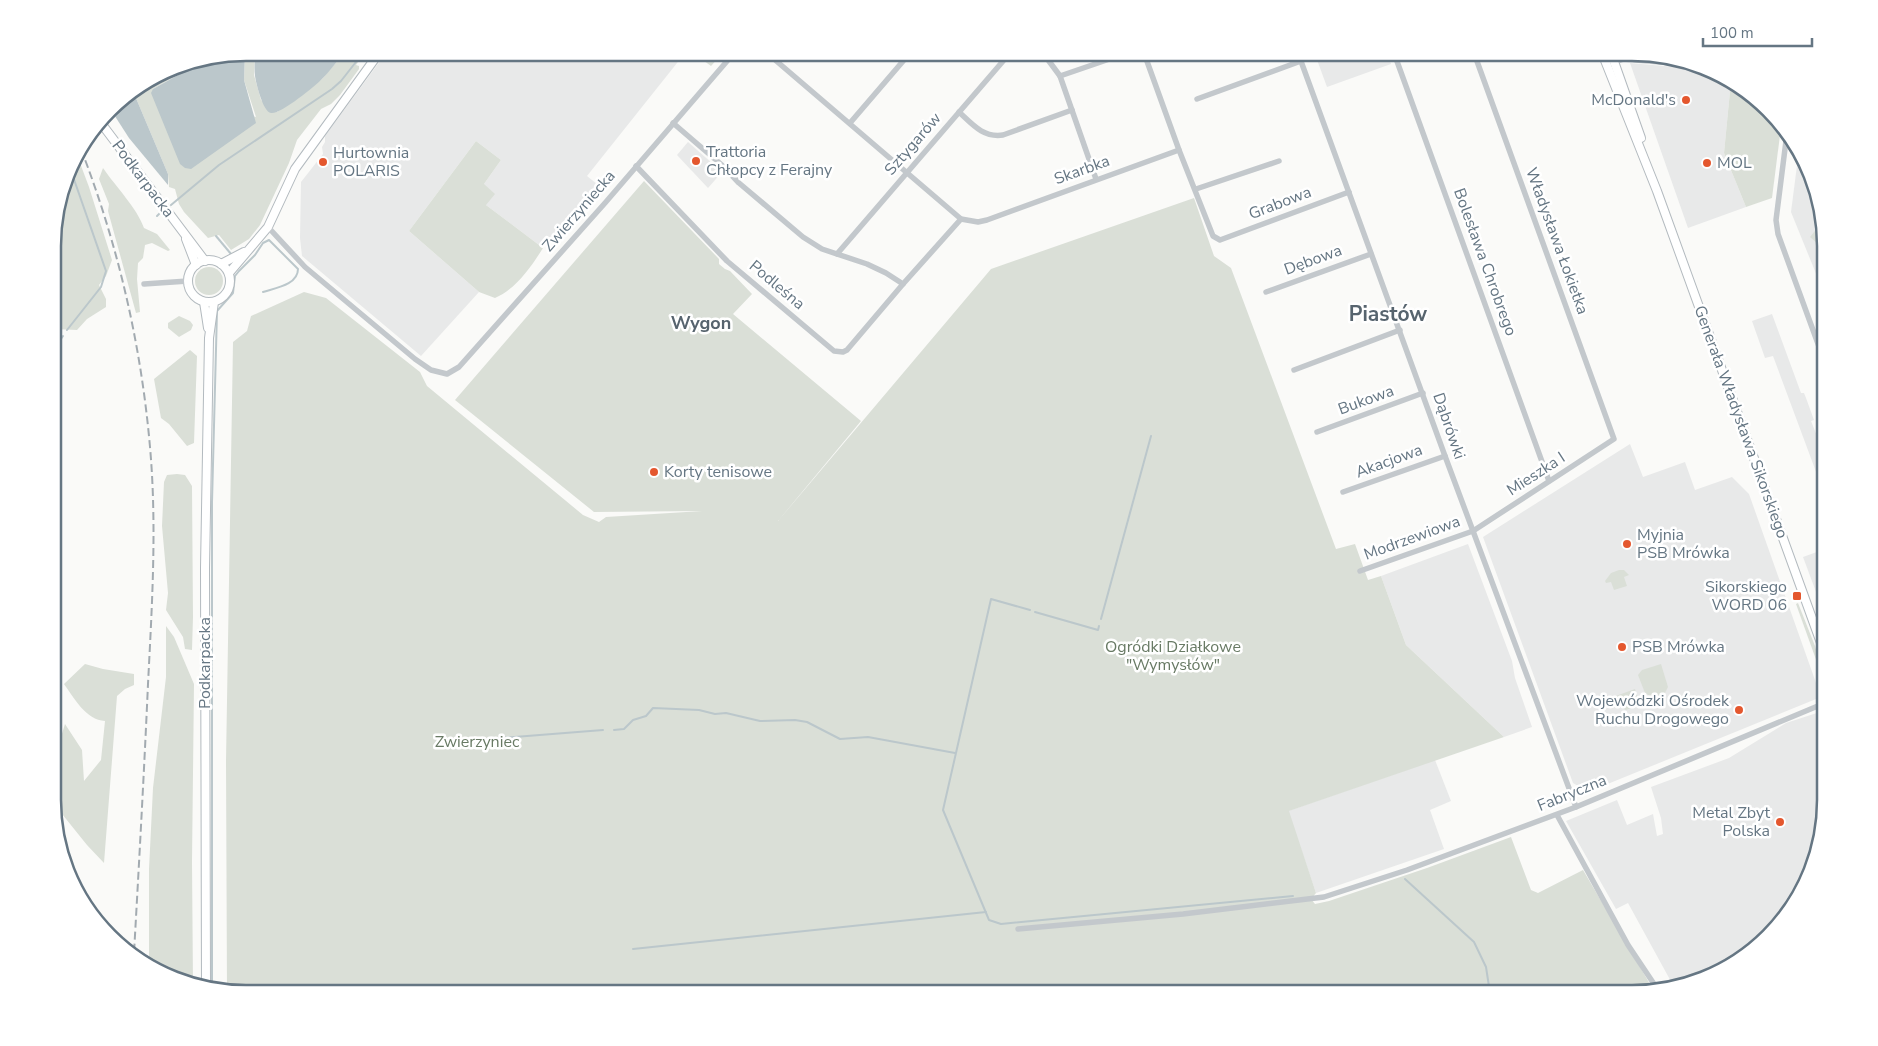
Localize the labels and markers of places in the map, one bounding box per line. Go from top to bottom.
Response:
place label: McDonald's [1591,89,1676,111]
marker: McDonald's [1680,94,1692,106]
place label: Trattoria Chłopcy z Ferajny [706,141,833,181]
place label: Hurtownia POLARIS [333,142,409,182]
place label: MOL [1717,152,1752,174]
marker: Trattoria Chłopcy z Ferajny [690,155,702,167]
marker: Hurtownia POLARIS [317,156,329,168]
marker: MOL [1701,157,1713,169]
place label: Korty tenisowe [664,461,772,483]
marker: Korty tenisowe [648,466,660,478]
place label: Myjnia PSB Mrówka [1637,524,1730,564]
marker: Myjnia PSB Mrówka [1621,538,1633,550]
place label: Sikorskiego WORD 06 [1705,576,1787,616]
marker: Sikorskiego WORD 06 [1791,590,1803,602]
place label: PSB Mrówka [1632,636,1725,658]
marker: PSB Mrówka [1616,641,1628,653]
place label: Wojewódzki Ośrodek Ruchu Drogowego [1576,690,1730,730]
marker: Wojewódzki Ośrodek Ruchu Drogowego [1733,704,1745,716]
place label: Metal Zbyt Polska [1692,802,1770,842]
marker: Metal Zbyt Polska [1774,816,1786,828]

